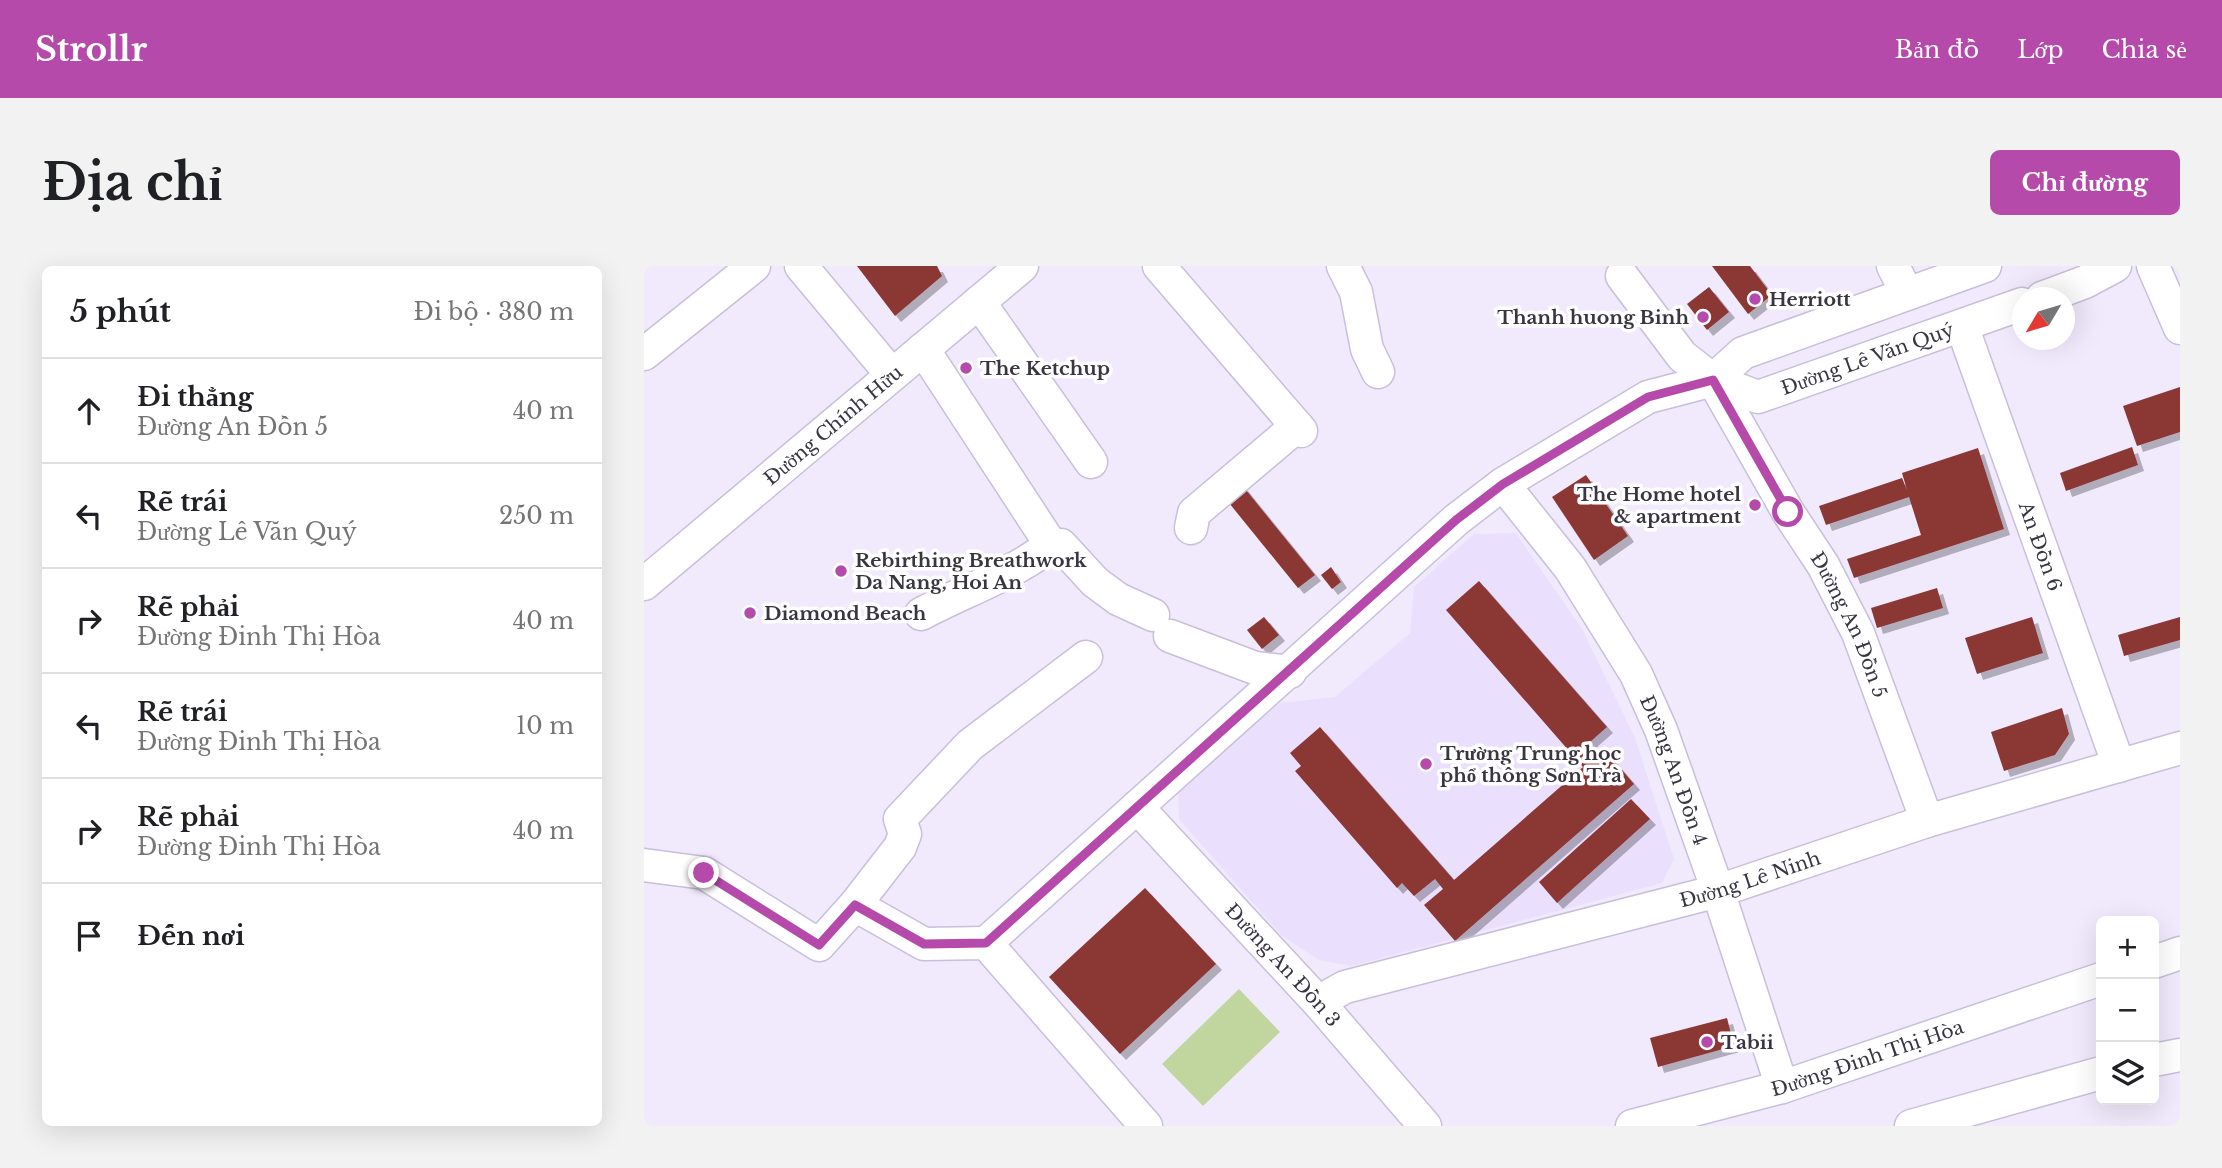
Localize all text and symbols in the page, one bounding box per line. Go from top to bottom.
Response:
text: Strollr [35,29,147,70]
text: Bản đồ [1895,35,1979,64]
text: Lớp [2017,35,2064,64]
text: Chia sẻ [2102,35,2187,64]
button: Chỉ đường [1990,150,2180,215]
text: Địa chỉ [42,152,222,213]
north arrow [2012,287,2075,350]
place label: Herriott [1769,288,1851,311]
marker: Herriott [1747,291,1763,307]
text: 5 phút [70,293,171,330]
text: Đi bộ · 380 m [414,298,574,326]
place label: Thanh huong Binh [1497,306,1689,329]
marker: Thanh huong Binh [1695,309,1711,325]
street label: Đường Lê Văn Quý [1778,318,1957,400]
place label: The Ketchup [980,357,1110,380]
street label: Đường Chính Hữu [759,360,907,490]
marker: The Ketchup [958,360,974,376]
text: Đi thẳng [137,381,253,413]
icon: ahead [70,392,108,430]
text: 40 m [513,397,574,425]
text: Đường An Đồn 5 [137,413,328,441]
place label: The Home hotel & apartment [1577,483,1742,528]
text: Rẽ trái [137,486,227,518]
route start [1772,496,1803,527]
icon: left [70,497,108,535]
marker: The Home hotel & apartment [1747,497,1763,513]
street label: An Đồn 6 [2013,498,2067,594]
text: 250 m [499,502,574,530]
text: Đường Lê Văn Quý [137,518,357,546]
street label: Đường An Đồn 5 [1806,548,1892,701]
place label: Rebirthing Breathwork Da Nang, Hoi An [855,549,1087,594]
marker: Rebirthing Breathwork Da Nang, Hoi An [833,563,849,579]
text: Rẽ phải [137,591,239,623]
icon: right [70,602,108,640]
place label: Diamond Beach [764,602,927,625]
marker: Diamond Beach [742,605,758,621]
text: 40 m [513,607,574,635]
text: Đường Đinh Thị Hòa [137,623,381,651]
street label: Đường An Đồn 4 [1635,692,1712,849]
text: Rẽ trái [137,696,227,728]
icon: left [70,707,108,745]
text: 10 m [516,712,574,740]
text: Đường Đinh Thị Hòa [137,728,381,756]
place label: Trường Trung học phổ thông Sơn Trà [1440,742,1622,787]
marker: Trường Trung học phổ thông Sơn Trà [1418,756,1434,772]
text: Rẽ phải [137,801,239,833]
icon: right [70,812,108,850]
text: 40 m [513,817,574,845]
text: Đường Đinh Thị Hòa [137,833,381,861]
street label: Đường Lê Ninh [1677,847,1824,912]
route end [688,857,719,888]
street label: Đường An Đồn 3 [1220,899,1345,1031]
map controls [2096,916,2159,1105]
button: + [2096,916,2159,979]
icon: arrive [70,917,108,955]
text: Đến nơi [137,920,245,952]
button: − [2096,979,2159,1042]
street label: Đường Đinh Thị Hòa [1769,1015,1967,1101]
place label: Tabii [1721,1031,1774,1054]
marker: Tabii [1699,1034,1715,1050]
button: layers [2096,1042,2159,1105]

